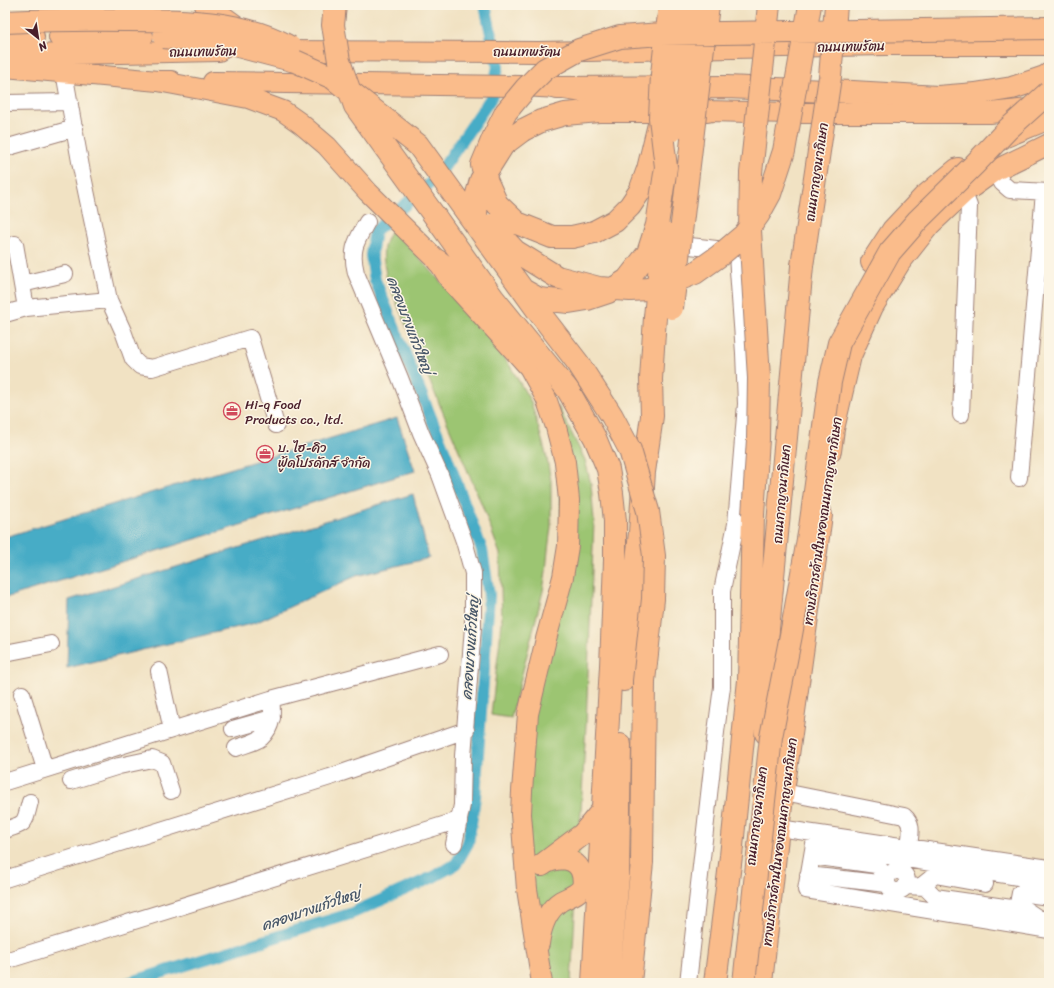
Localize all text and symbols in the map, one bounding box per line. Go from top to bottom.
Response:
north arrow [18,18,58,58]
street label: ถนนเทพรัตน [817,34,885,59]
text: N [34,36,52,57]
street label: ถนนเทพรัตน [169,39,237,64]
street label: ถนนเทพรัตน [493,40,561,63]
street label: ถนนกาญจนาภิเษก [798,121,835,223]
water label: คลองบางแก้วใหญ่ [379,272,441,382]
place label: Hi-q Food Products co., ltd. [245,393,344,431]
office icon: Hi-q Food Products co., ltd. [222,401,242,421]
street label: ทางบริการด้านในของถนนกาญจนาภิเษก [796,415,849,627]
place label: บ. ไฮ-คิว ฟู้ดโปรดักส์ จำกัด [278,436,370,474]
street label: ถนนกาญจนาภิเษก [766,443,797,545]
office icon: บ. ไฮ-คิว ฟู้ดโปรดักส์ จำกัด [255,444,275,464]
water label: คลองบางแก้วใหญ่ [454,591,487,701]
street label: ทางบริการด้านในของถนนกาญจนาภิเษก [755,736,804,948]
street label: ถนนกาญจนาภิเษก [739,765,774,867]
water label: คลองบางแก้วใหญ่ [258,879,368,938]

